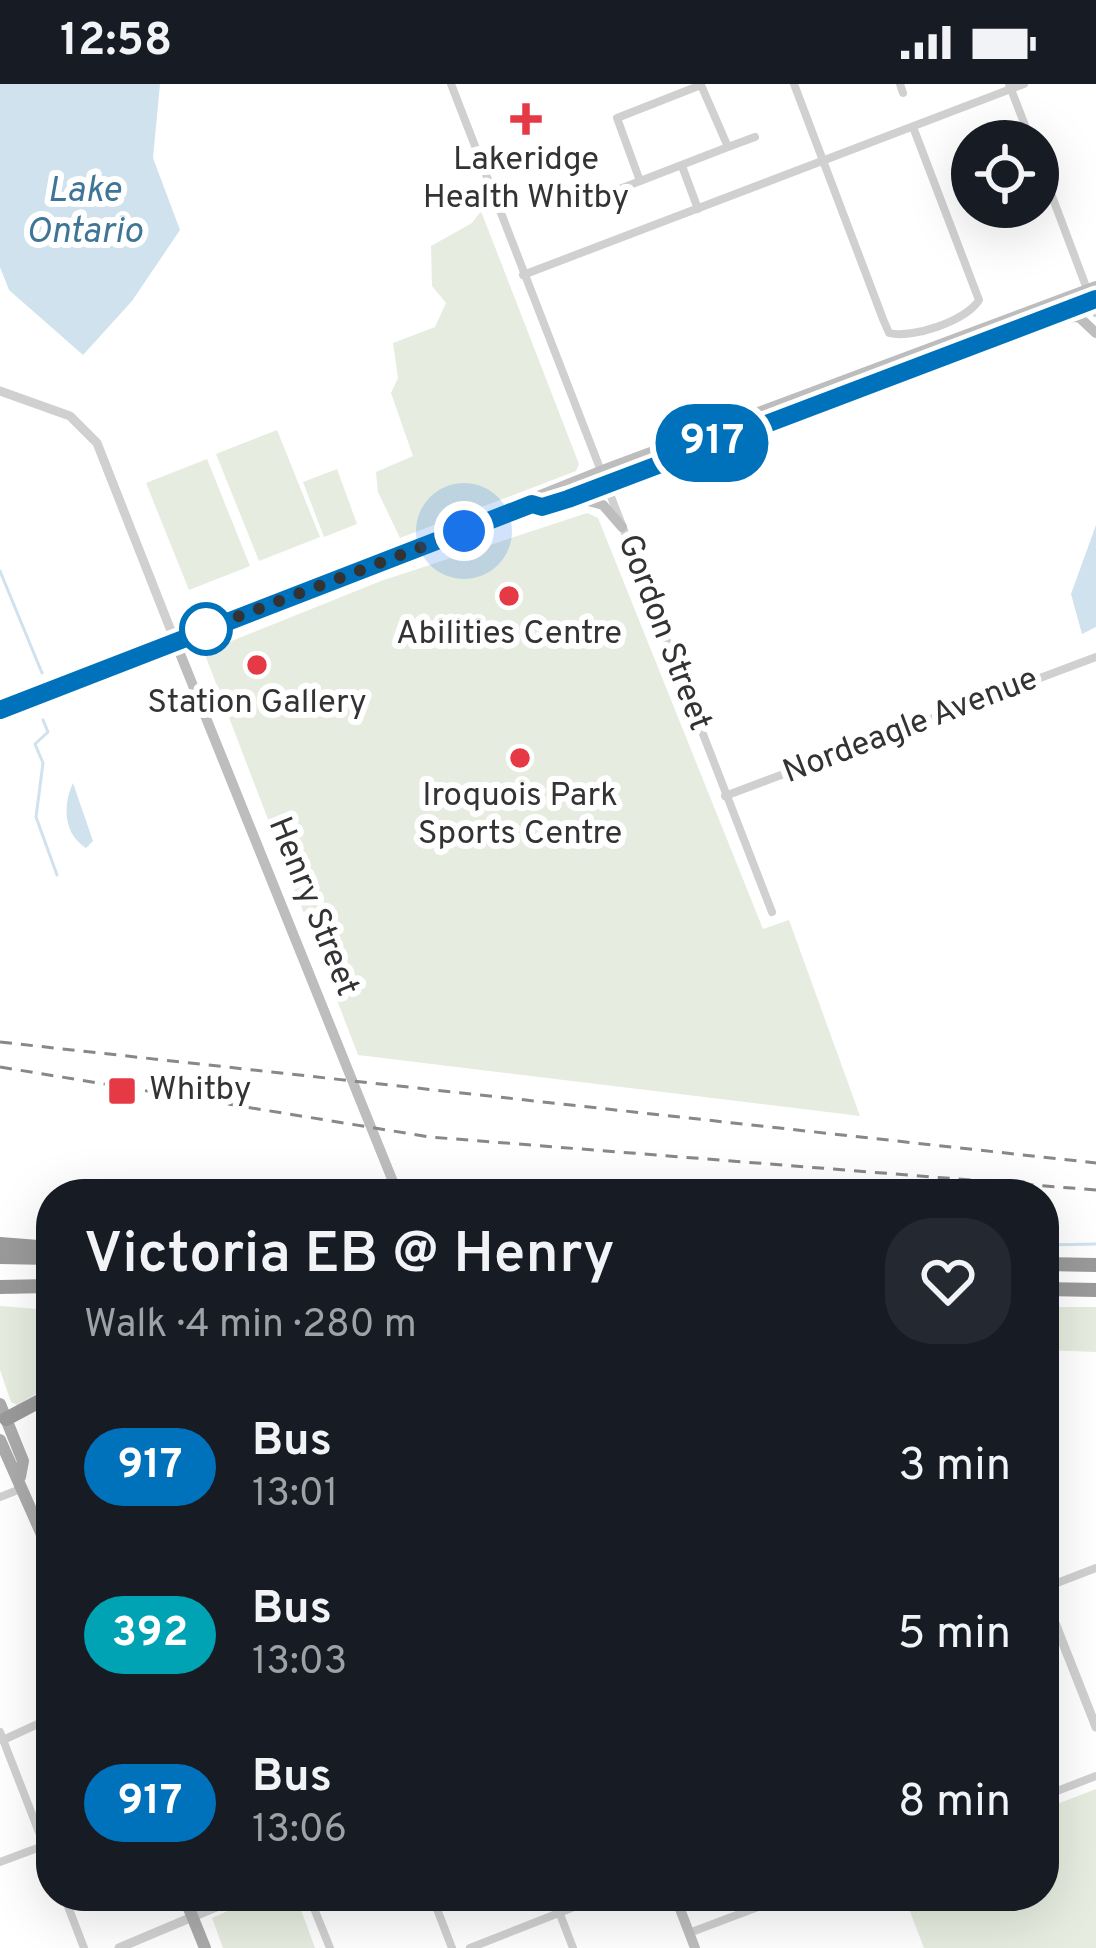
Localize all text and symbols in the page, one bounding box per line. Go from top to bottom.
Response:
text: 12:58 [60,14,172,71]
marker: Lakeridge Health Whitby [510,103,542,135]
map controls [951,120,1059,228]
button: locate [951,120,1059,228]
place label: Lakeridge Health Whitby [423,140,629,220]
water label: Lake Ontario [26,169,143,256]
line badge: 917 [643,404,781,482]
text: 917 [679,416,745,469]
your location [434,501,494,561]
street label: Gordon Street [606,529,720,737]
marker: Abilities Centre [496,583,522,609]
unlabelled marker [181,604,231,654]
place label: Abilities Centre [396,614,622,656]
marker: Station Gallery [244,652,270,678]
street label: Nordeagle Avenue [778,659,1044,795]
place label: Station Gallery [147,683,367,725]
marker: Iroquois Park Sports Centre [507,745,533,771]
place label: Iroquois Park Sports Centre [418,776,622,856]
street label: Henry Street [257,811,367,1003]
place label: Whitby [149,1070,251,1112]
marker: Whitby [106,1075,138,1107]
button: heart [885,1218,1011,1344]
text: Victoria EB @ Henry [84,1221,615,1293]
text: Walk · 4 min · 280 m [84,1302,417,1351]
text: Bus [252,1414,332,1471]
text: 3 min [898,1439,1011,1496]
text: 917 [117,1440,183,1493]
text: 13:01 [252,1471,338,1520]
text: Bus [252,1582,332,1639]
text: 5 min [898,1607,1011,1664]
text: 392 [112,1608,188,1661]
text: 13:03 [252,1639,347,1688]
text: Bus [252,1750,332,1807]
text: 8 min [898,1775,1011,1832]
text: 917 [117,1776,183,1829]
text: 13:06 [252,1807,347,1856]

